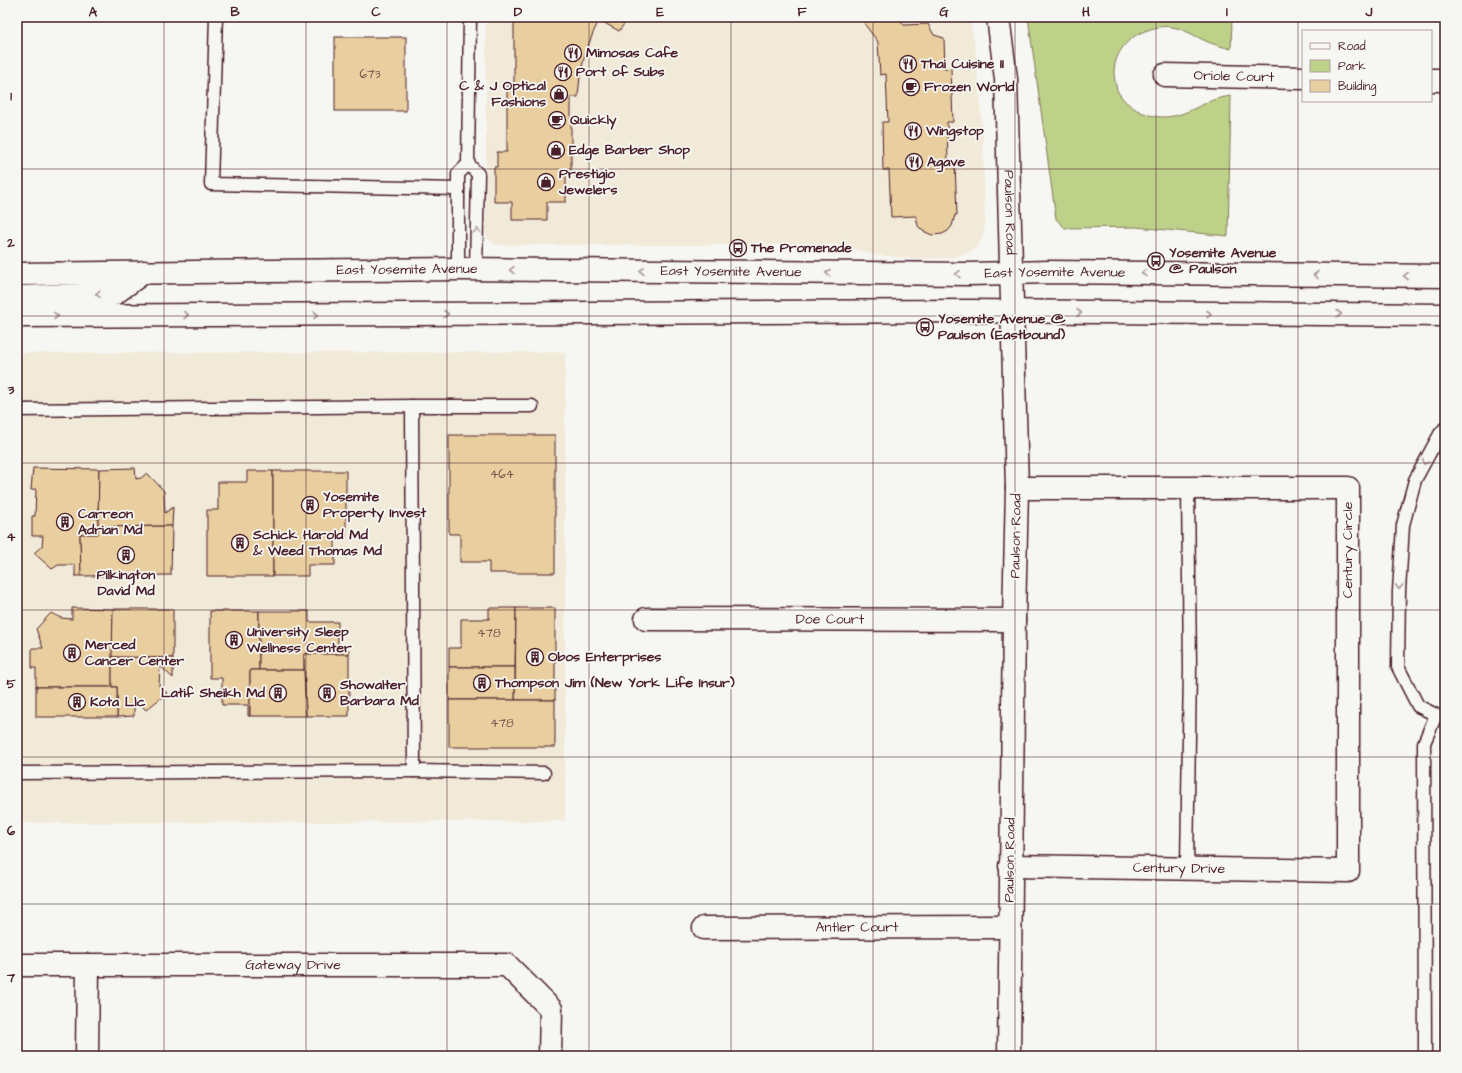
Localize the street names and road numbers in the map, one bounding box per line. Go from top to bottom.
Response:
street label: Oriole Court [1193,66,1275,87]
street label: Paulson Road [998,170,1021,255]
street label: East Yosemite Avenue [336,259,478,280]
street label: East Yosemite Avenue [660,261,802,282]
street label: East Yosemite Avenue [984,262,1126,284]
street label: Paulson Road [1005,493,1027,579]
street label: Century Circle [1338,501,1358,598]
street label: Doe Court [796,609,865,630]
street label: Paulson Road [999,817,1021,903]
street label: Century Drive [1133,858,1226,879]
street label: Antler Court [815,917,899,938]
street label: Gateway Drive [245,955,341,975]

